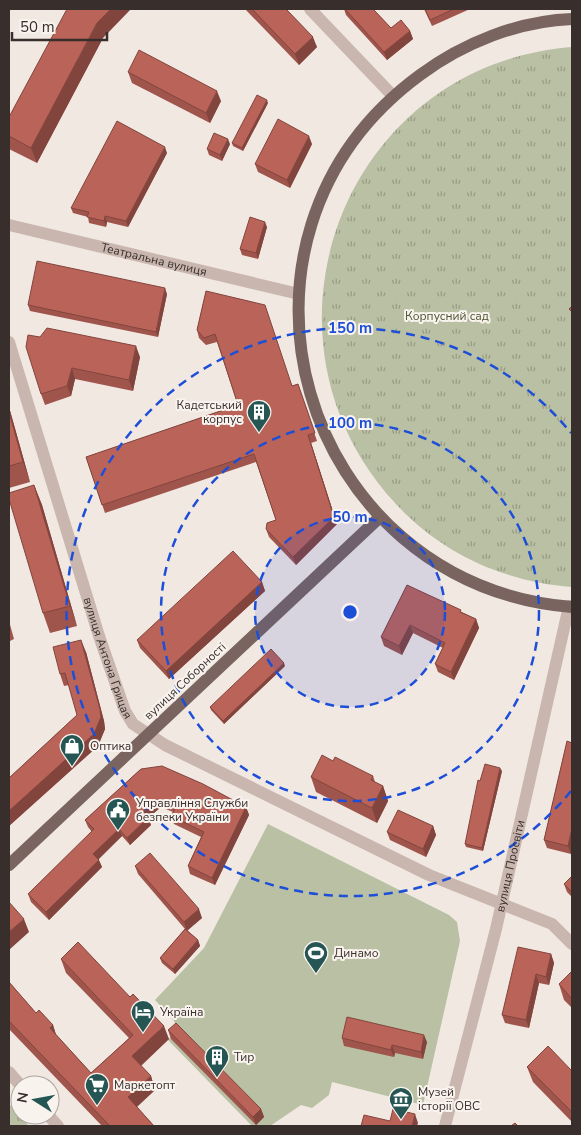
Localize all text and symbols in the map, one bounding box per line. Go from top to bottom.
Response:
scale bar [12,10,108,42]
text: 50 m [20,17,55,37]
street label: Театральна вулиця [99,239,208,280]
park label: Корпусний сад [405,308,489,324]
text: 150 m [328,318,372,338]
place label: Кадетський корпус [176,397,242,427]
building icon: Кадетський корпус [246,399,272,433]
text: 100 m [328,413,372,433]
text: 50 m [332,507,368,527]
street label: вулиця Антона Грицая [80,595,136,722]
centre of rings [341,603,359,621]
street label: вулиця Соборності [141,639,229,723]
shop icon: Оптика [59,733,85,767]
place label: Оптика [90,738,131,754]
place label: Управління Служби безпеки України [135,795,248,825]
public building icon: Управління Служби безпеки України [105,797,131,831]
street label: вулиця Просвіти [492,819,528,914]
sports icon: Динамо [303,940,329,974]
place label: Динамо [334,945,379,961]
hotel icon: Україна [130,999,156,1033]
place label: Україна [159,1004,203,1020]
building icon: Тир [204,1044,230,1078]
place label: Тир [234,1049,254,1065]
supermarket icon: Маркетопт [84,1072,110,1106]
north arrow [10,1075,60,1125]
place label: Маркетопт [114,1077,176,1093]
place label: Музей історії ОВС [418,1084,480,1114]
museum icon: Музей історії ОВС [388,1086,414,1120]
text: N [12,1091,33,1105]

